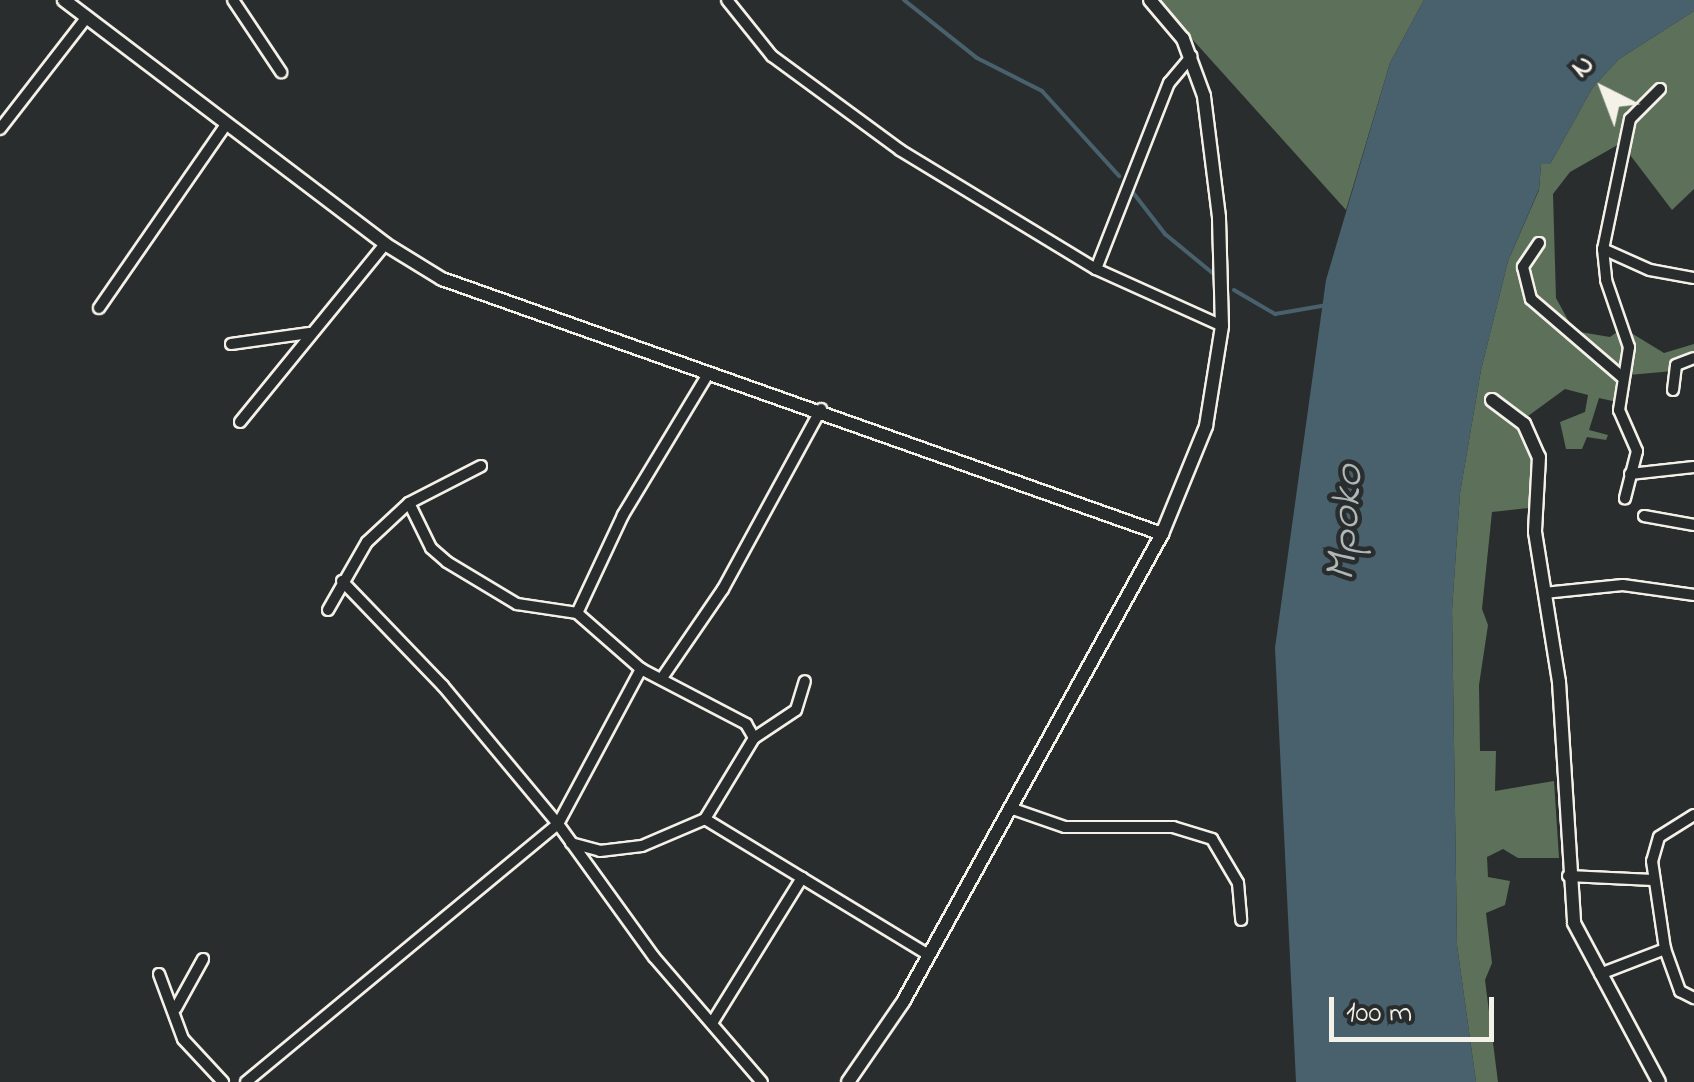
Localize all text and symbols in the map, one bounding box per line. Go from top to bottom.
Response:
north arrow [1554,40,1654,140]
text: N [1563,46,1604,89]
water label: Mpoko [1316,463,1378,583]
scale bar [1334,977,1499,1039]
text: 100 m [1346,992,1412,1036]

